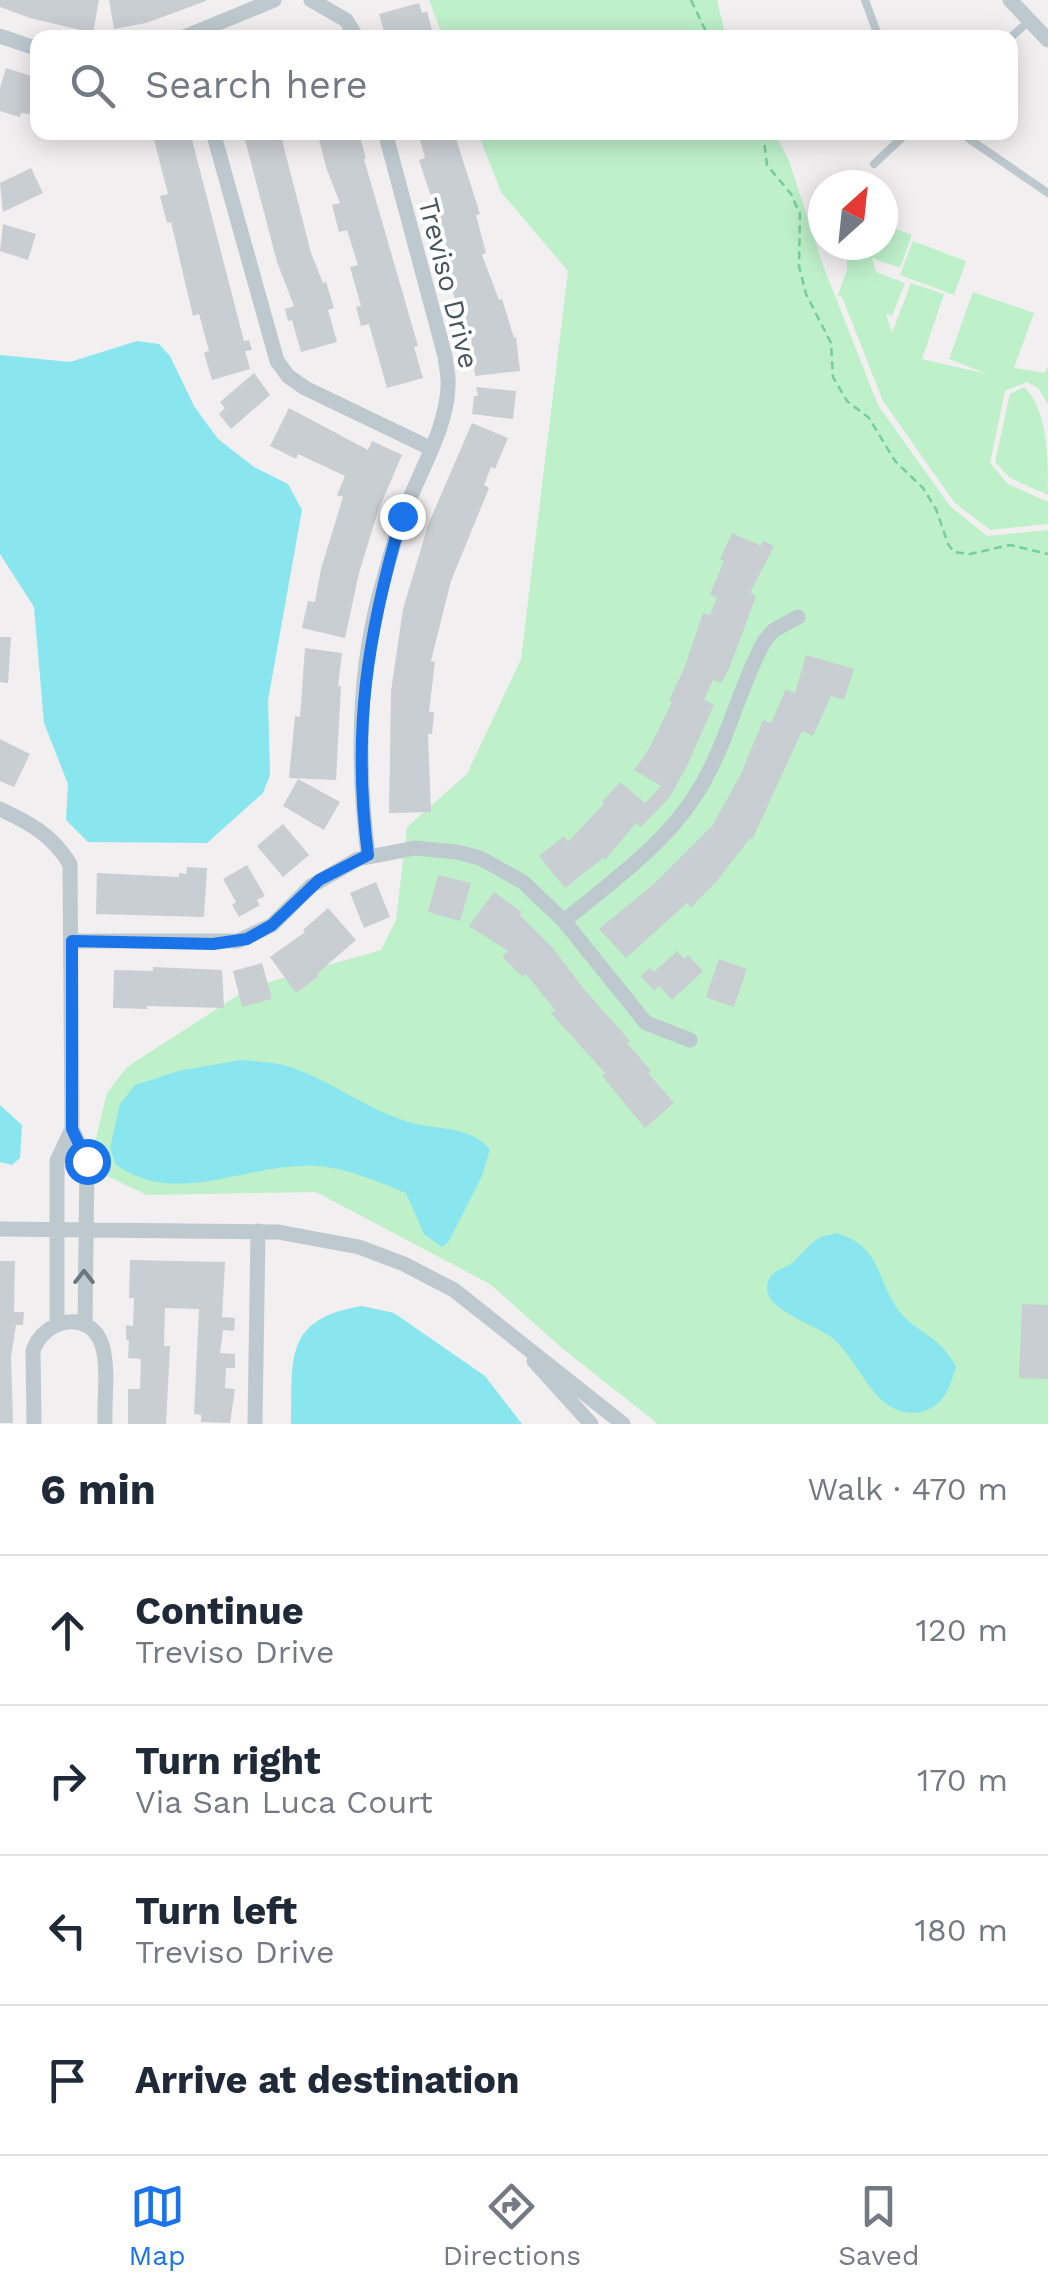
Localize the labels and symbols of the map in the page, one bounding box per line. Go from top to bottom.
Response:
north arrow [808,170,898,260]
street label: Treviso Drive [411,194,486,372]
route end [380,494,426,540]
route start [65,1139,111,1185]
one-way arrow [73,1269,95,1284]

